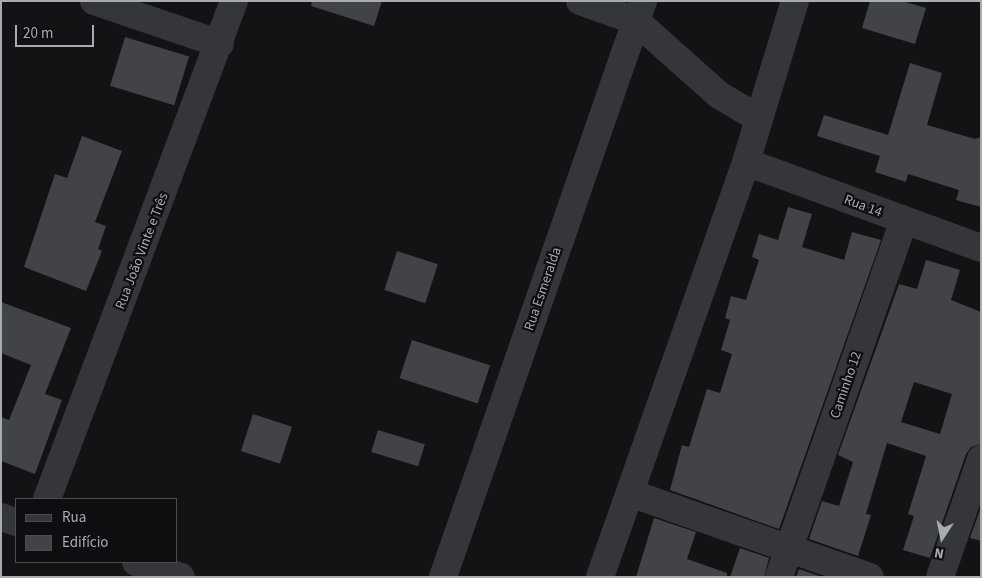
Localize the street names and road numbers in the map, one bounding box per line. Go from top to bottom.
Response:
street label: Rua João Vinte e Três [112,190,172,312]
street label: Rua 14 [842,191,884,221]
street label: Rua Esmeralda [521,245,565,333]
street label: Caminho 12 [827,349,865,421]

